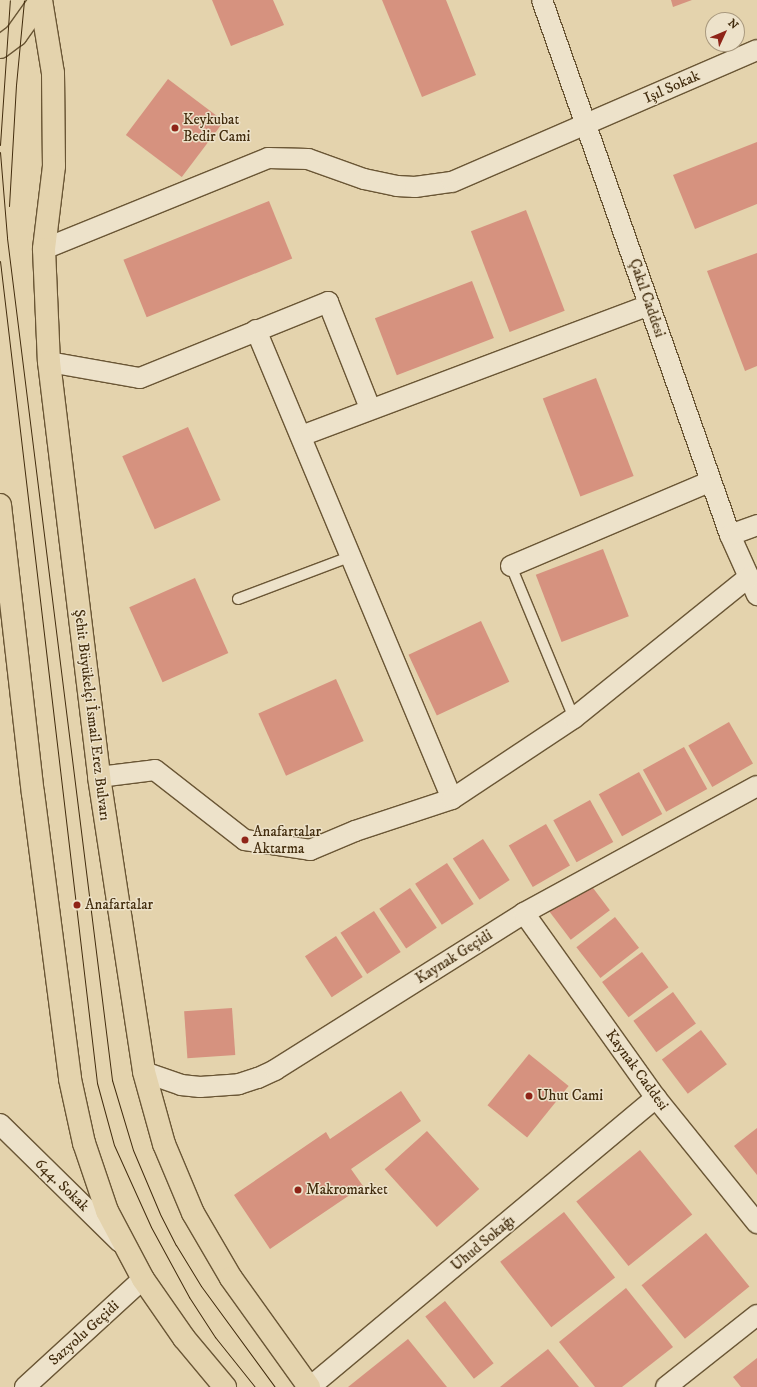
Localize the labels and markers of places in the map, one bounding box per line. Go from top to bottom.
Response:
place label: Keykubat Bedir Cami [183,110,250,145]
marker: Keykubat Bedir Cami [170,123,180,133]
place label: Anafartalar Aktarma [253,822,321,857]
marker: Anafartalar Aktarma [240,835,250,845]
place label: Anafartalar [85,896,153,914]
marker: Anafartalar [72,900,82,910]
place label: Uhut Cami [537,1087,603,1105]
marker: Uhut Cami [524,1091,534,1101]
place label: Makromarket [306,1181,388,1199]
marker: Makromarket [293,1185,303,1195]

